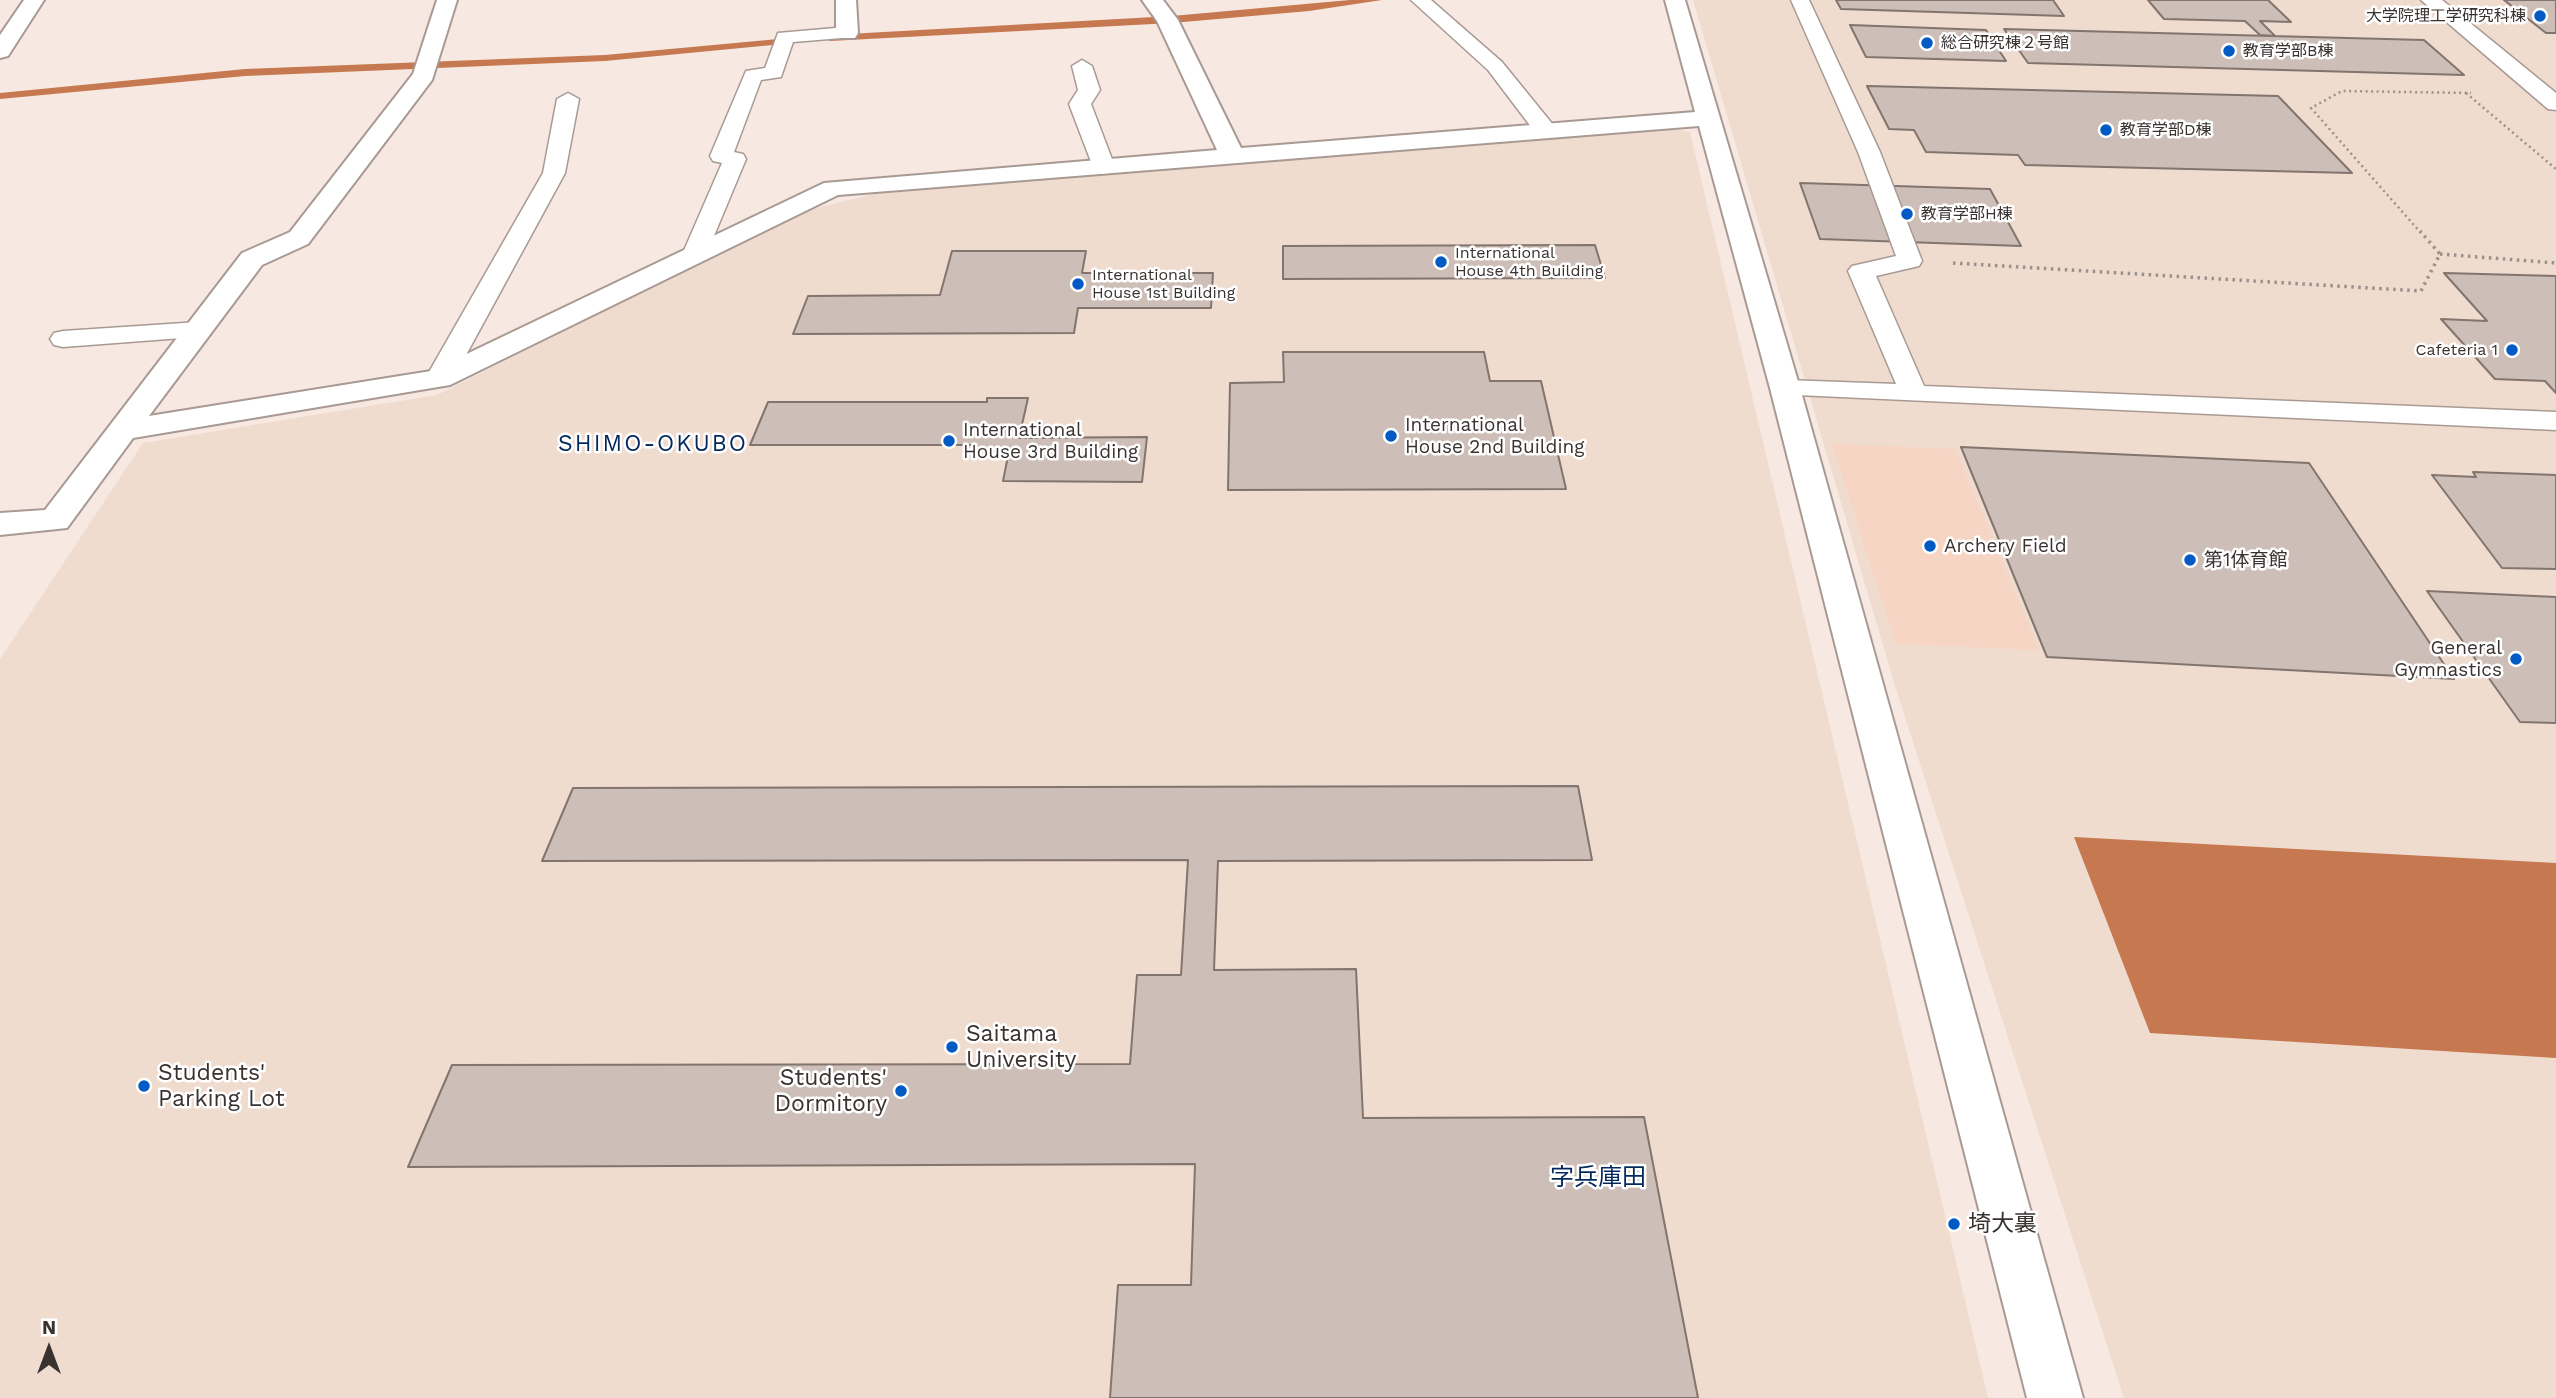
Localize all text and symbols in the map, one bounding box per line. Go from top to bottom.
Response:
place label: 大学院理工学研究科棟 [2366,6,2526,26]
marker: 大学院理工学研究科棟 [2532,8,2548,24]
place label: 総合研究棟２号館 [1941,33,2069,53]
marker: 総合研究棟２号館 [1919,35,1935,51]
place label: 教育学部B棟 [2243,41,2333,61]
marker: 教育学部B棟 [2221,43,2237,59]
place label: 教育学部D棟 [2120,120,2212,140]
marker: 教育学部D棟 [2098,122,2114,138]
place label: 教育学部H棟 [1921,204,2013,224]
marker: 教育学部H棟 [1899,206,1915,222]
place label: International House 4th Building [1455,243,1603,281]
marker: International House 4th Building [1433,254,1449,270]
place label: International House 1st Building [1092,265,1235,303]
marker: International House 1st Building [1070,276,1086,292]
place label: Cafeteria 1 [2416,340,2498,360]
marker: Cafeteria 1 [2504,342,2520,358]
place label: International House 2nd Building [1405,414,1584,458]
place label: International House 3rd Building [963,419,1138,463]
marker: International House 2nd Building [1383,428,1399,444]
district label: SHIMO-OKUBO [559,430,747,458]
marker: International House 3rd Building [941,433,957,449]
place label: Archery Field [1944,535,2067,557]
marker: Archery Field [1922,538,1938,554]
place label: 第1体育館 [2204,549,2287,571]
marker: 第1体育館 [2182,552,2198,568]
place label: General Gymnastics [2394,637,2502,681]
marker: General Gymnastics [2508,651,2524,667]
place label: Saitama University [966,1020,1076,1074]
marker: Saitama University [944,1039,960,1055]
place label: Students' Parking Lot [158,1059,285,1113]
place label: Students' Dormitory [775,1064,887,1118]
marker: Students' Parking Lot [136,1078,152,1094]
marker: Students' Dormitory [893,1083,909,1099]
district label: 字兵庫田 [1550,1164,1646,1192]
place label: 埼大裏 [1968,1210,2037,1238]
marker: 埼大裏 [1946,1216,1962,1232]
north arrow [14,1314,84,1384]
text: N [42,1316,56,1339]

